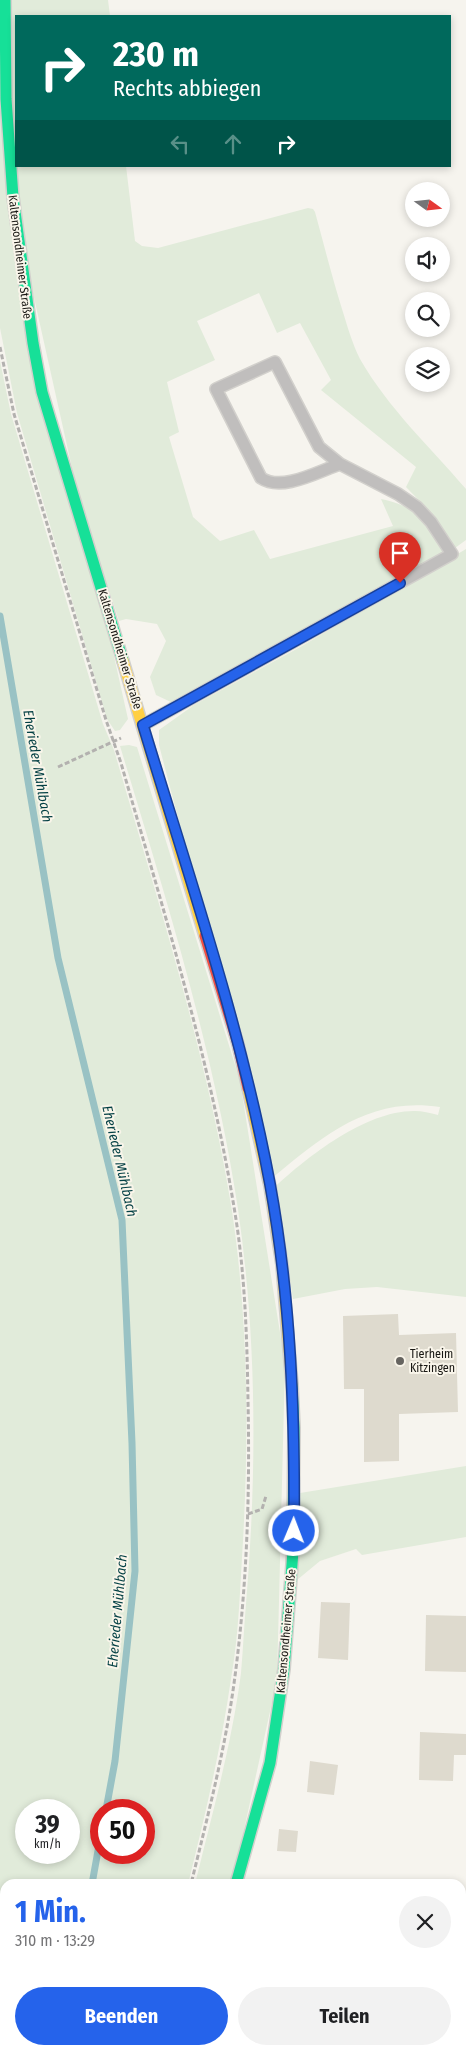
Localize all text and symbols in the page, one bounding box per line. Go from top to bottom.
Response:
text: 230 m [113,33,199,75]
icon: right [30,35,95,100]
text: Rechts abbiegen [113,75,261,102]
icon: left [166,130,194,158]
icon: ahead [219,130,247,158]
icon: right [272,130,300,158]
north arrow [405,182,450,228]
map controls [405,182,450,392]
street label: Kaltensondheimer Straße [5,194,35,320]
button: sound [405,237,450,282]
button: search [405,292,450,337]
button: layers [405,347,450,392]
pin [379,532,421,583]
icon: arrive [386,539,414,567]
street label: Kaltensondheimer Straße [95,587,145,711]
water label: Eherieder Mühlbach [19,709,56,824]
water label: Eherieder Mühlbach [98,1104,141,1218]
place label: Tierheim Kitzingen [410,1347,455,1375]
marker: Tierheim Kitzingen [394,1355,406,1367]
position arrow [267,1504,319,1556]
water label: Eherieder Mühlbach [104,1554,131,1668]
street label: Kaltensondheimer Straße [274,1568,298,1694]
speed limit sign: 50 [90,1799,155,1864]
text: 39 [35,1810,60,1840]
text: km/h [34,1837,61,1851]
text: 1 Min. [15,1894,86,1930]
button: close [399,1896,451,1948]
text: 310 m · 13:29 [15,1931,95,1950]
button: Beenden [15,1987,228,2045]
button: Teilen [238,1987,451,2045]

